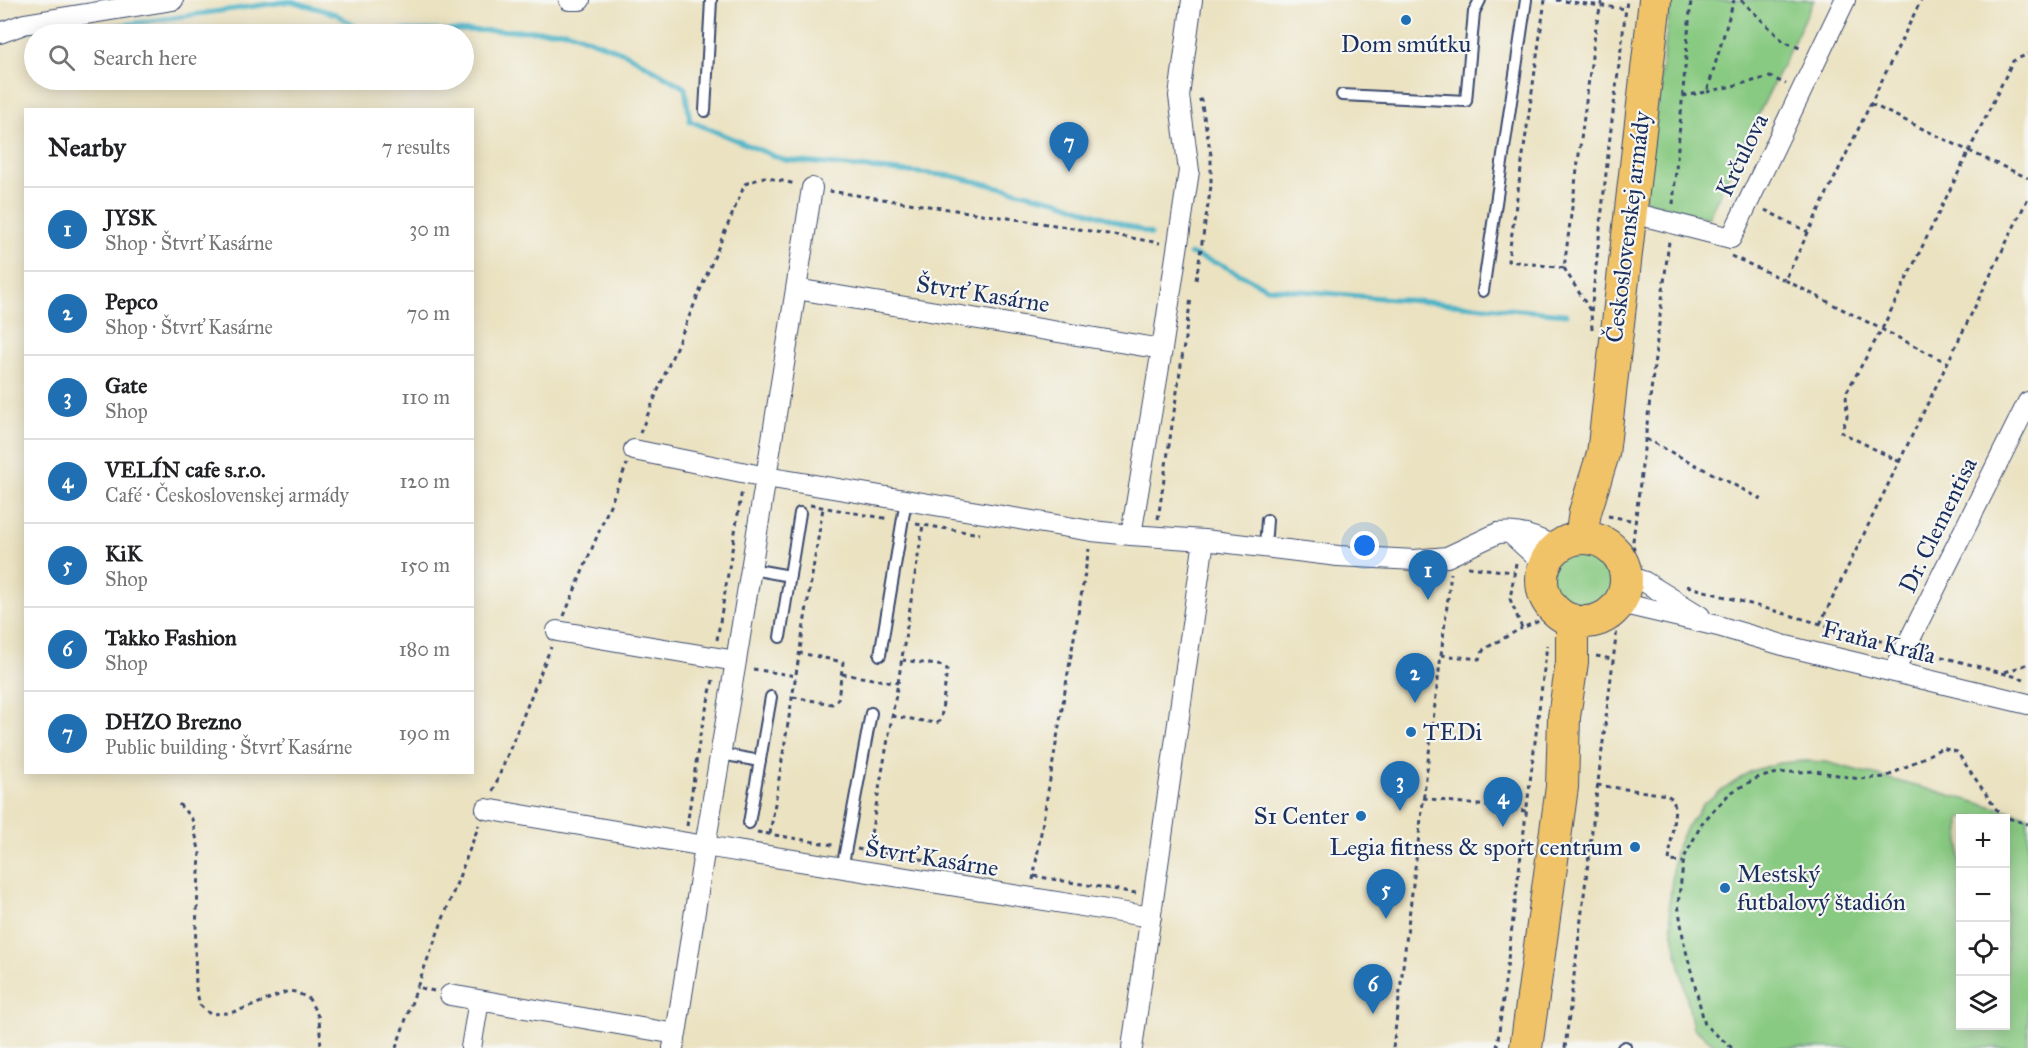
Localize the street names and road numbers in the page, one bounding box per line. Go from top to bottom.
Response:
street label: Krčulova [1709,108,1775,202]
street label: Československej armády [1599,109,1657,344]
street label: Štvrť Kasárne [914,269,1052,319]
street label: Dr. Clementisa [1892,451,1984,598]
street label: Fraňa Kráľa [1819,613,1940,671]
street label: Štvrť Kasárne [863,833,1001,883]

